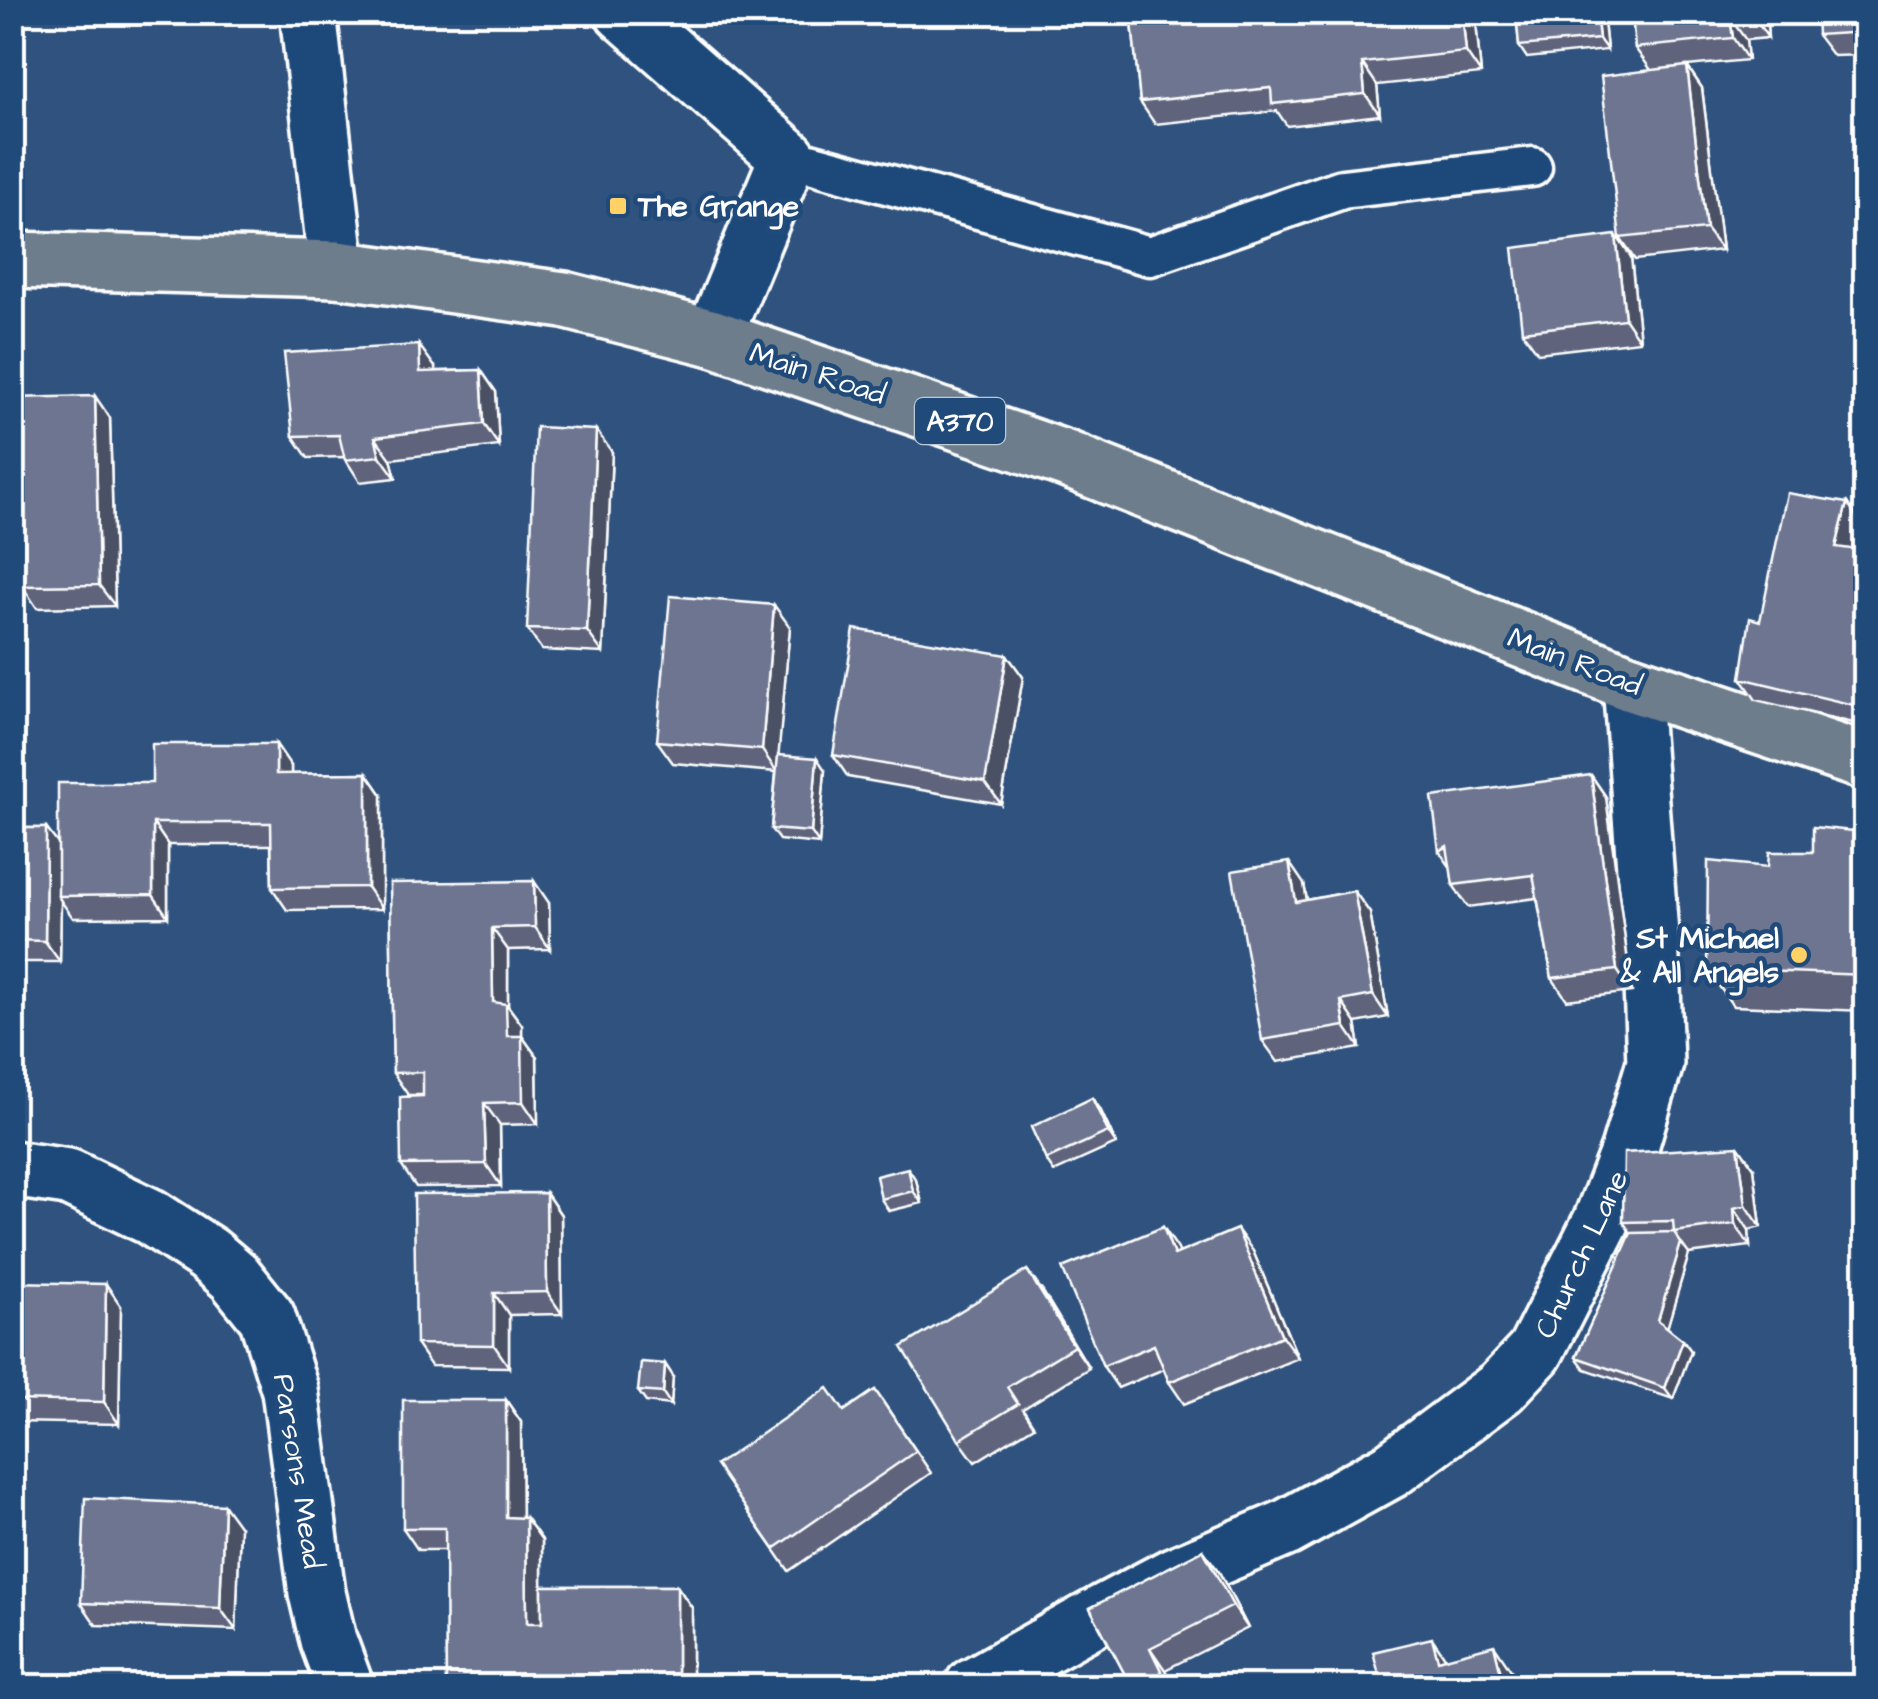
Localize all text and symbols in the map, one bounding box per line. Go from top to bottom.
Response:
place label: The Grange [637,186,799,230]
marker: The Grange [607,195,629,217]
street label: Main Road [744,332,891,416]
road number: A370 [915,398,1005,444]
street label: Main Road [1502,617,1648,707]
place label: St Michael & All Angels [1620,918,1779,996]
marker: St Michael & All Angels [1788,944,1810,966]
street label: Church Lane [1525,1164,1639,1345]
street label: Parsons Mead [262,1371,334,1572]

